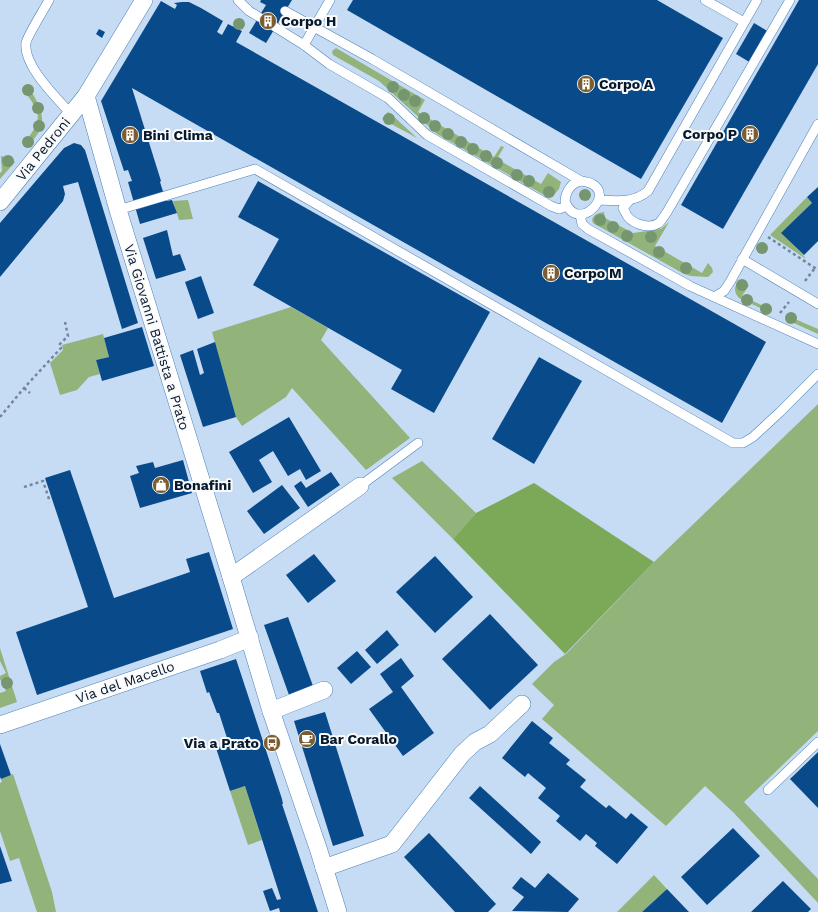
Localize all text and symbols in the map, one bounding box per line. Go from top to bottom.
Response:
building icon: Corpo H [258,11,278,31]
place label: Corpo H [281,13,337,29]
building icon: Corpo A [576,74,596,94]
place label: Corpo A [599,76,654,92]
street label: Via Pedroni [13,114,73,184]
building icon: Corpo P [740,124,760,144]
building icon: Bini Clima [120,125,140,145]
place label: Corpo P [683,126,737,142]
place label: Bini Clima [143,127,214,143]
street label: Via Giovanni Battista a Prato [121,242,193,432]
building icon: Corpo M [541,263,561,283]
place label: Corpo M [564,265,622,281]
shop icon: Bonafini [151,475,171,495]
place label: Bonafini [174,477,231,493]
street label: Via del Macello [74,658,176,706]
cafe icon: Bar Corallo [297,729,317,749]
place label: Bar Corallo [320,731,397,747]
bus stop icon: Via a Prato [262,733,282,753]
place label: Via a Prato [184,735,259,751]

